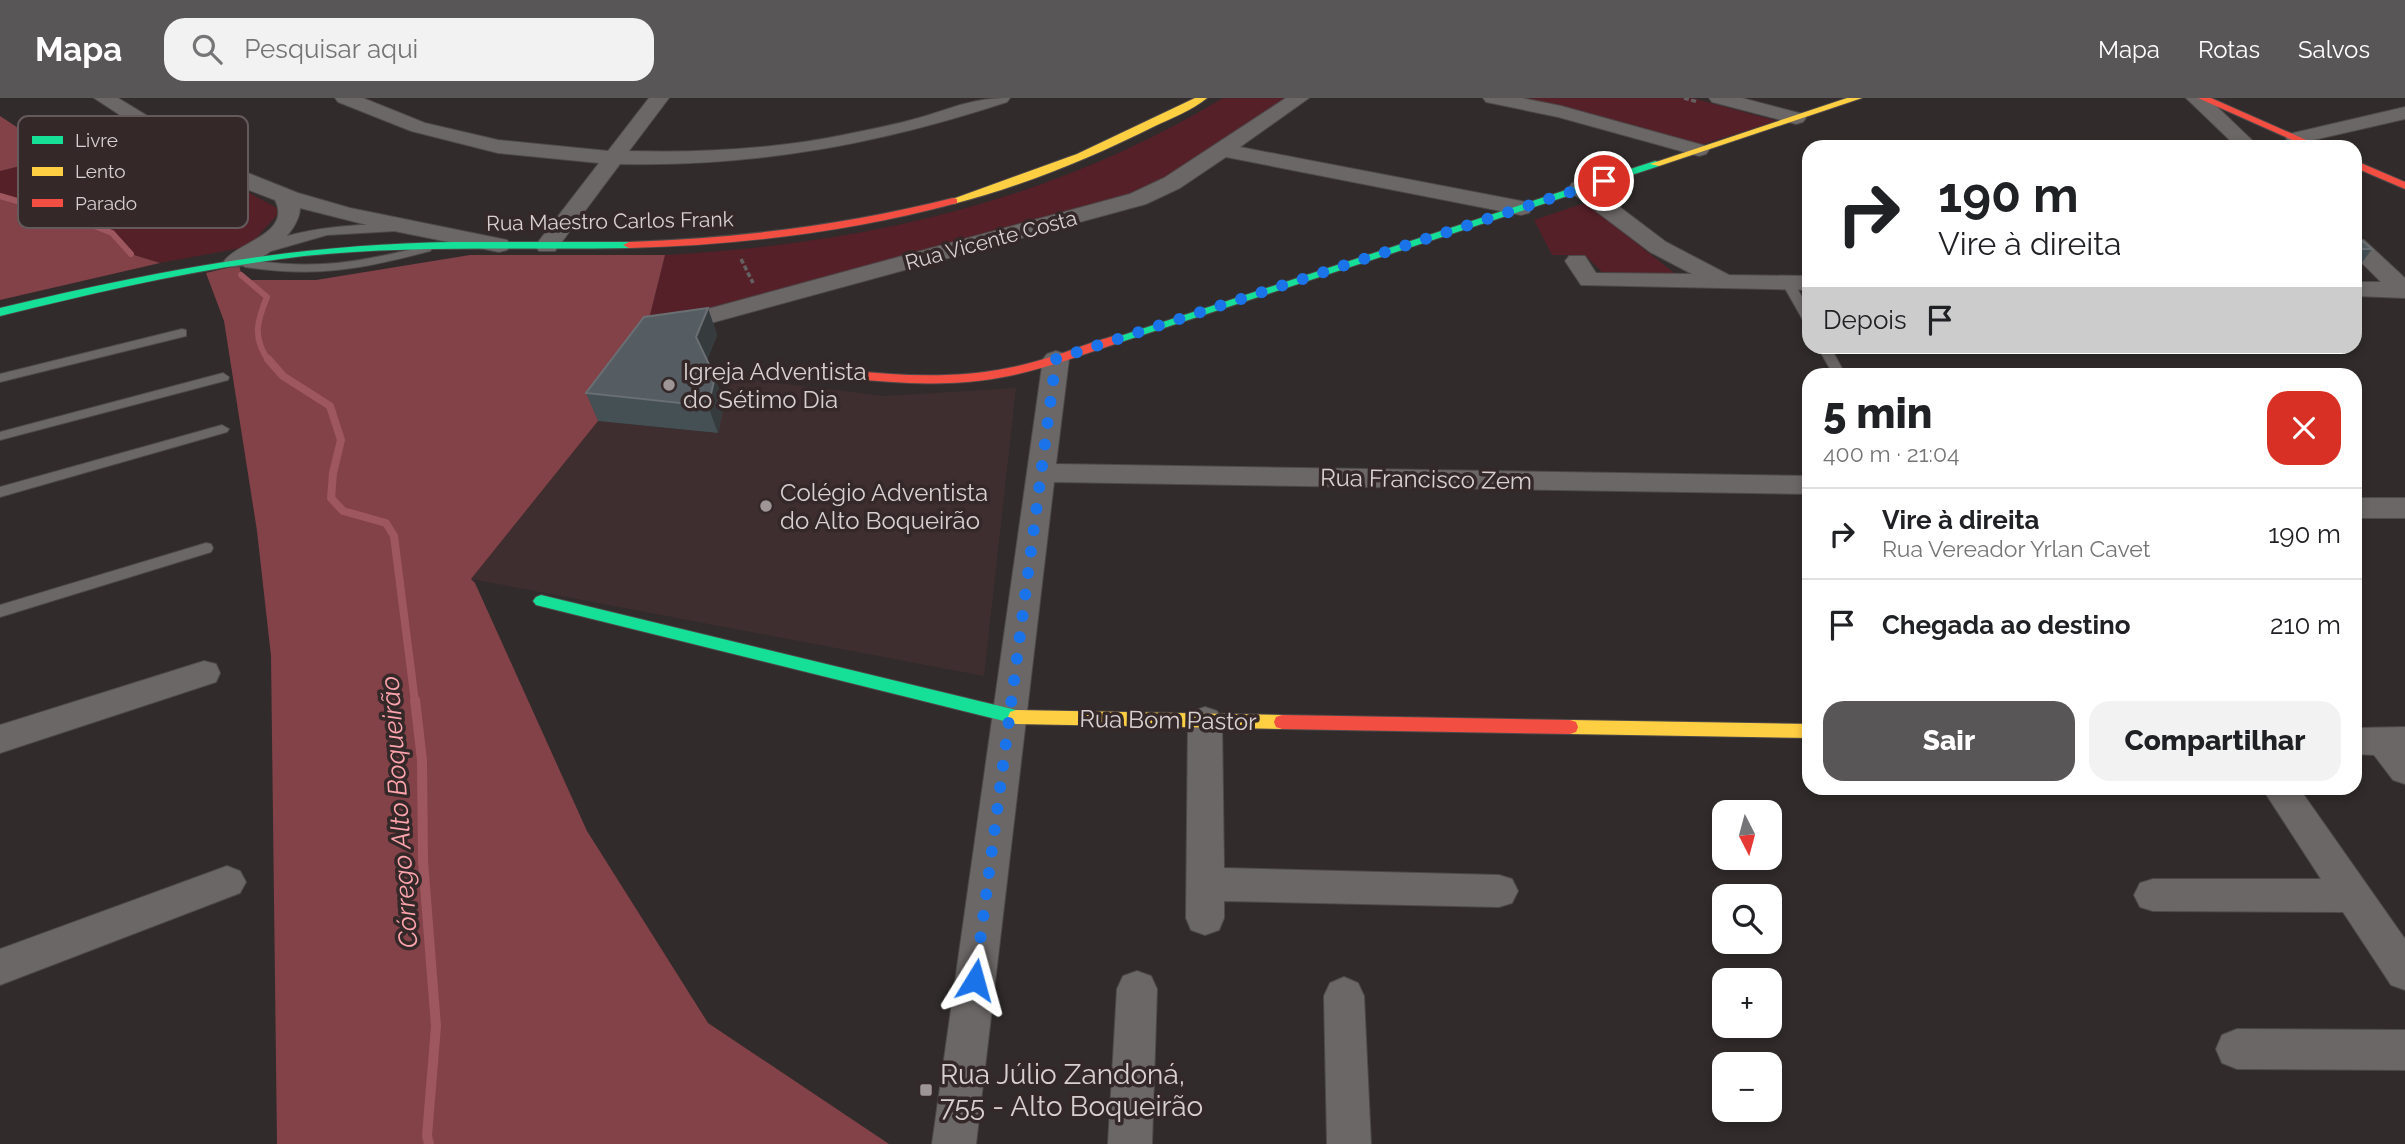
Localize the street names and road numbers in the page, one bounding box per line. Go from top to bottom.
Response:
street label: Rua Vicente Costa [902,205,1080,275]
street label: Rua Maestro Carlos Frank [486,206,734,236]
street label: Rua Francisco Zem [1320,463,1532,495]
street label: Rua Bom Pastor [1079,704,1257,736]

